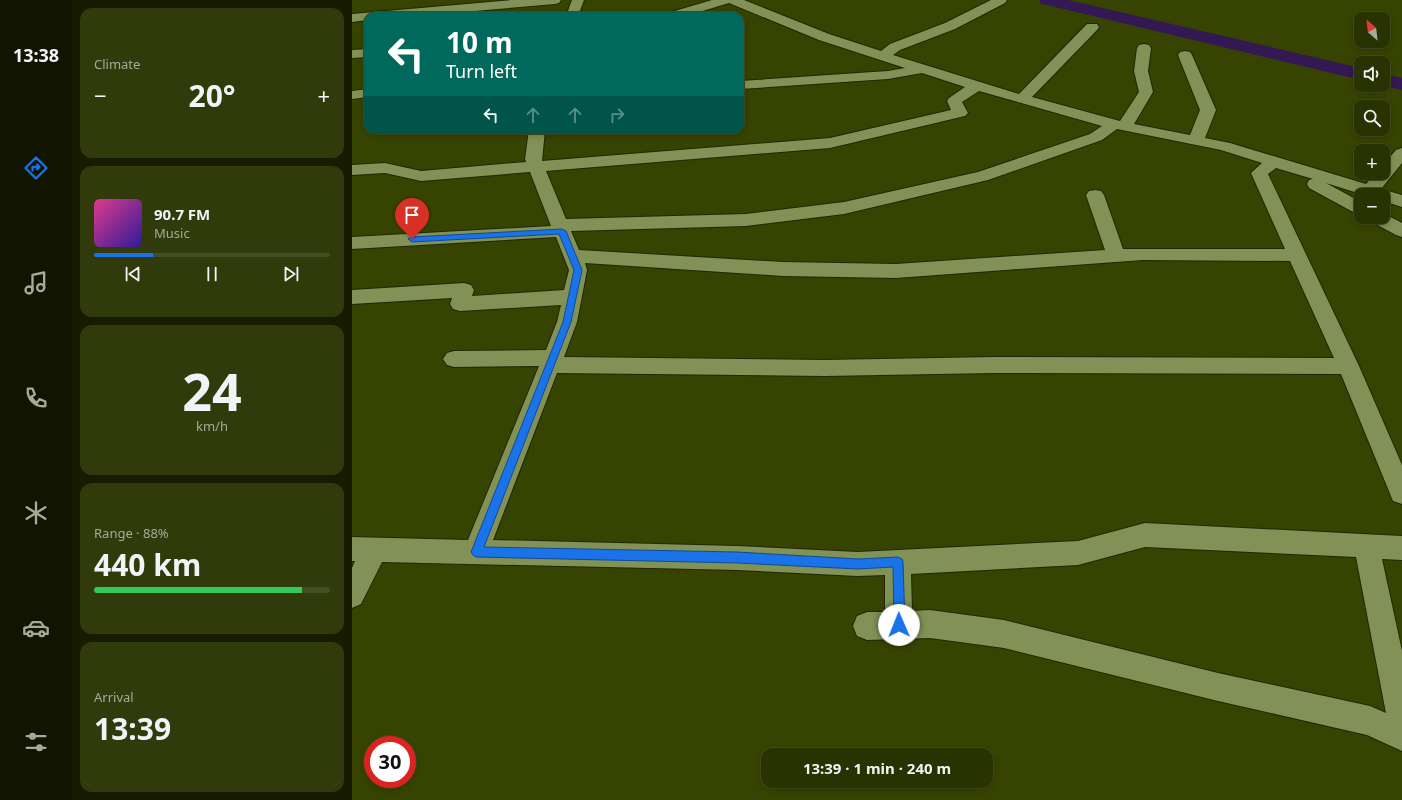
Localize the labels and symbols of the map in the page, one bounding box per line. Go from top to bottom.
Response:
north arrow [1354,12,1390,48]
pin [395,198,429,239]
position arrow [878,604,920,646]
speed limit sign: 30 [364,736,416,788]

